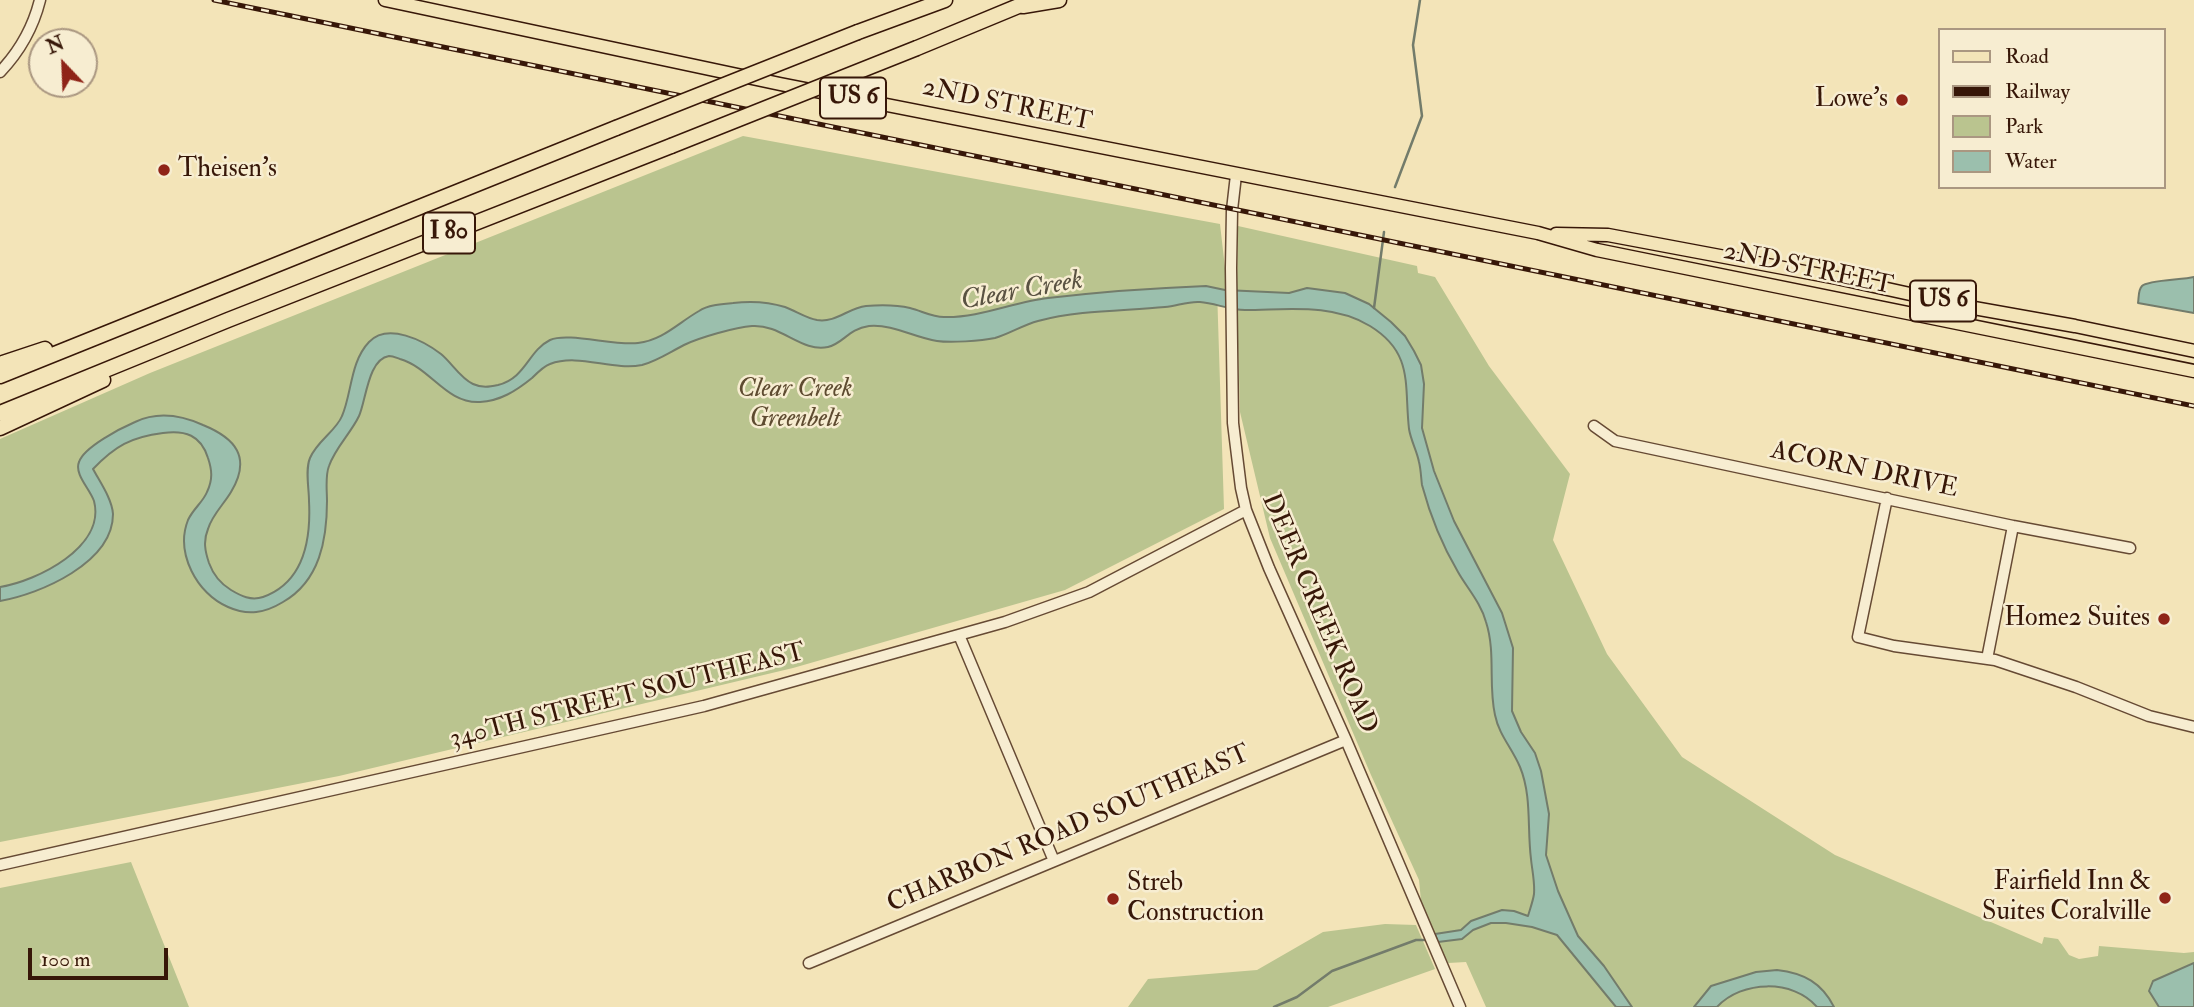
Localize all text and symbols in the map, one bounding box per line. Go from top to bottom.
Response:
north arrow [28,28,98,98]
legend [1938,28,2166,189]
text: N [43,31,68,60]
text: Road [2005,43,2049,70]
street label: 2ND STREET [920,73,1094,139]
road number: US 6 [820,78,886,118]
text: Railway [2005,78,2070,105]
place label: Lowe's [1815,84,1888,116]
marker: Lowe's [1894,92,1910,108]
text: Park [2005,113,2043,140]
text: Water [2005,148,2057,175]
place label: Theisen's [178,154,277,186]
marker: Theisen's [156,162,172,178]
road number: I 80 [423,212,475,254]
street label: 2ND STREET [1721,237,1895,303]
water label: Clear Creek [958,265,1086,319]
road number: US 6 [1910,280,1976,322]
park label: Clear Creek Greenbelt [738,374,852,436]
street label: ACORN DRIVE [1768,436,1960,506]
street label: DEER CREEK ROAD [1253,489,1383,739]
place label: Home2 Suites [2004,603,2150,635]
marker: Home2 Suites [2156,611,2172,627]
street label: 340TH STREET SOUTHEAST [447,638,809,756]
street label: CHARBON ROAD SOUTHEAST [883,739,1255,921]
place label: Fairfield Inn & Suites Coralville [1982,867,2151,928]
place label: Streb Construction [1127,868,1264,930]
marker: Fairfield Inn & Suites Coralville [2157,890,2173,906]
marker: Streb Construction [1105,891,1121,907]
scale bar [32,934,172,978]
text: 100 m [41,946,91,973]

